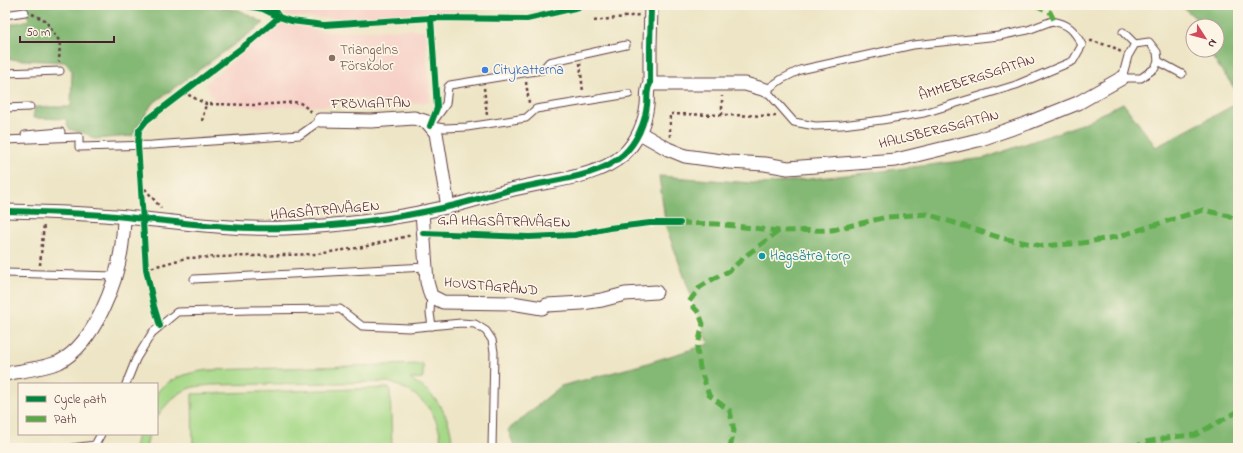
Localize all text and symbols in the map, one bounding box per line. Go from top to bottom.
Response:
scale bar [20,18,114,44]
north arrow [1185,18,1225,58]
text: 50 m [26,24,50,42]
text: N [1204,36,1221,51]
place label: Triangelns Förskolor [339,40,398,77]
street label: ÅMMEBERGSGATAN [916,48,1038,107]
marker: Triangelns Förskolor [327,53,337,63]
place label: Citykatterna [493,60,564,82]
marker: Citykatterna [480,65,490,75]
street label: FRÖVIGATAN [330,93,411,115]
street label: HALLSBERGSGATAN [877,105,1001,155]
street label: HAGSÄTRAVÄGEN [270,196,380,226]
street label: G.A HAGSÄTRAVÄGEN [437,210,571,234]
place label: Hagsätra torp [770,246,851,268]
marker: Hagsätra torp [757,251,767,261]
street label: HOVSTAGRÄND [443,272,539,302]
legend [18,383,158,435]
text: Cycle path [54,391,106,410]
text: Path [54,411,77,429]

